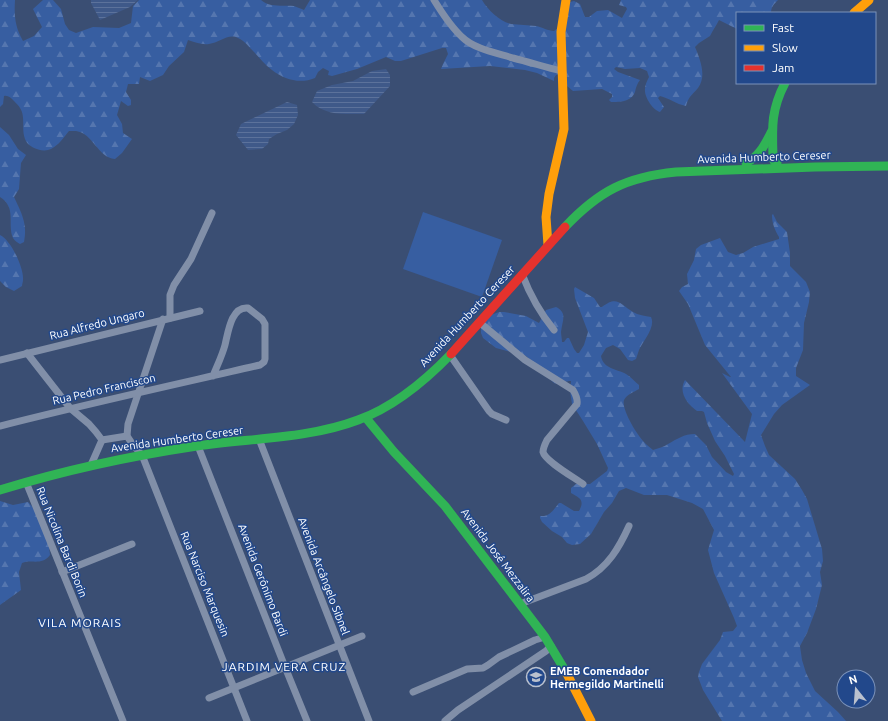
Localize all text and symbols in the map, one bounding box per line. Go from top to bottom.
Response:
legend [736,12,876,84]
text: Fast [772,21,794,34]
text: Slow [772,41,798,54]
text: Jam [772,61,794,74]
street label: Avenida Humberto Cereser [697,149,832,165]
street label: Avenida Humberto Cereser [417,263,517,369]
street label: Rua Alfredo Ungaro [48,306,146,342]
street label: Rua Pedro Franciscon [51,371,157,407]
street label: Avenida Humberto Cereser [110,424,245,454]
street label: Rua Nicolina Bardi Borin [34,485,90,599]
street label: Avenida José Mezzalira [459,506,537,604]
street label: Avenida Arcângelo Sibnel [296,516,352,636]
street label: Avenida Gerônimo Bardi [236,522,290,638]
street label: Rua Narciso Marquesin [178,530,232,638]
district label: VILA MORAIS [38,616,122,629]
district label: JARDIM VERA CRUZ [222,660,346,673]
place label: EMEB Comendador Hermegildo Martinelli [550,665,664,690]
school or university icon: EMEB Comendador Hermegildo Martinelli [525,666,547,688]
north arrow [836,669,876,709]
text: N [847,672,859,686]

